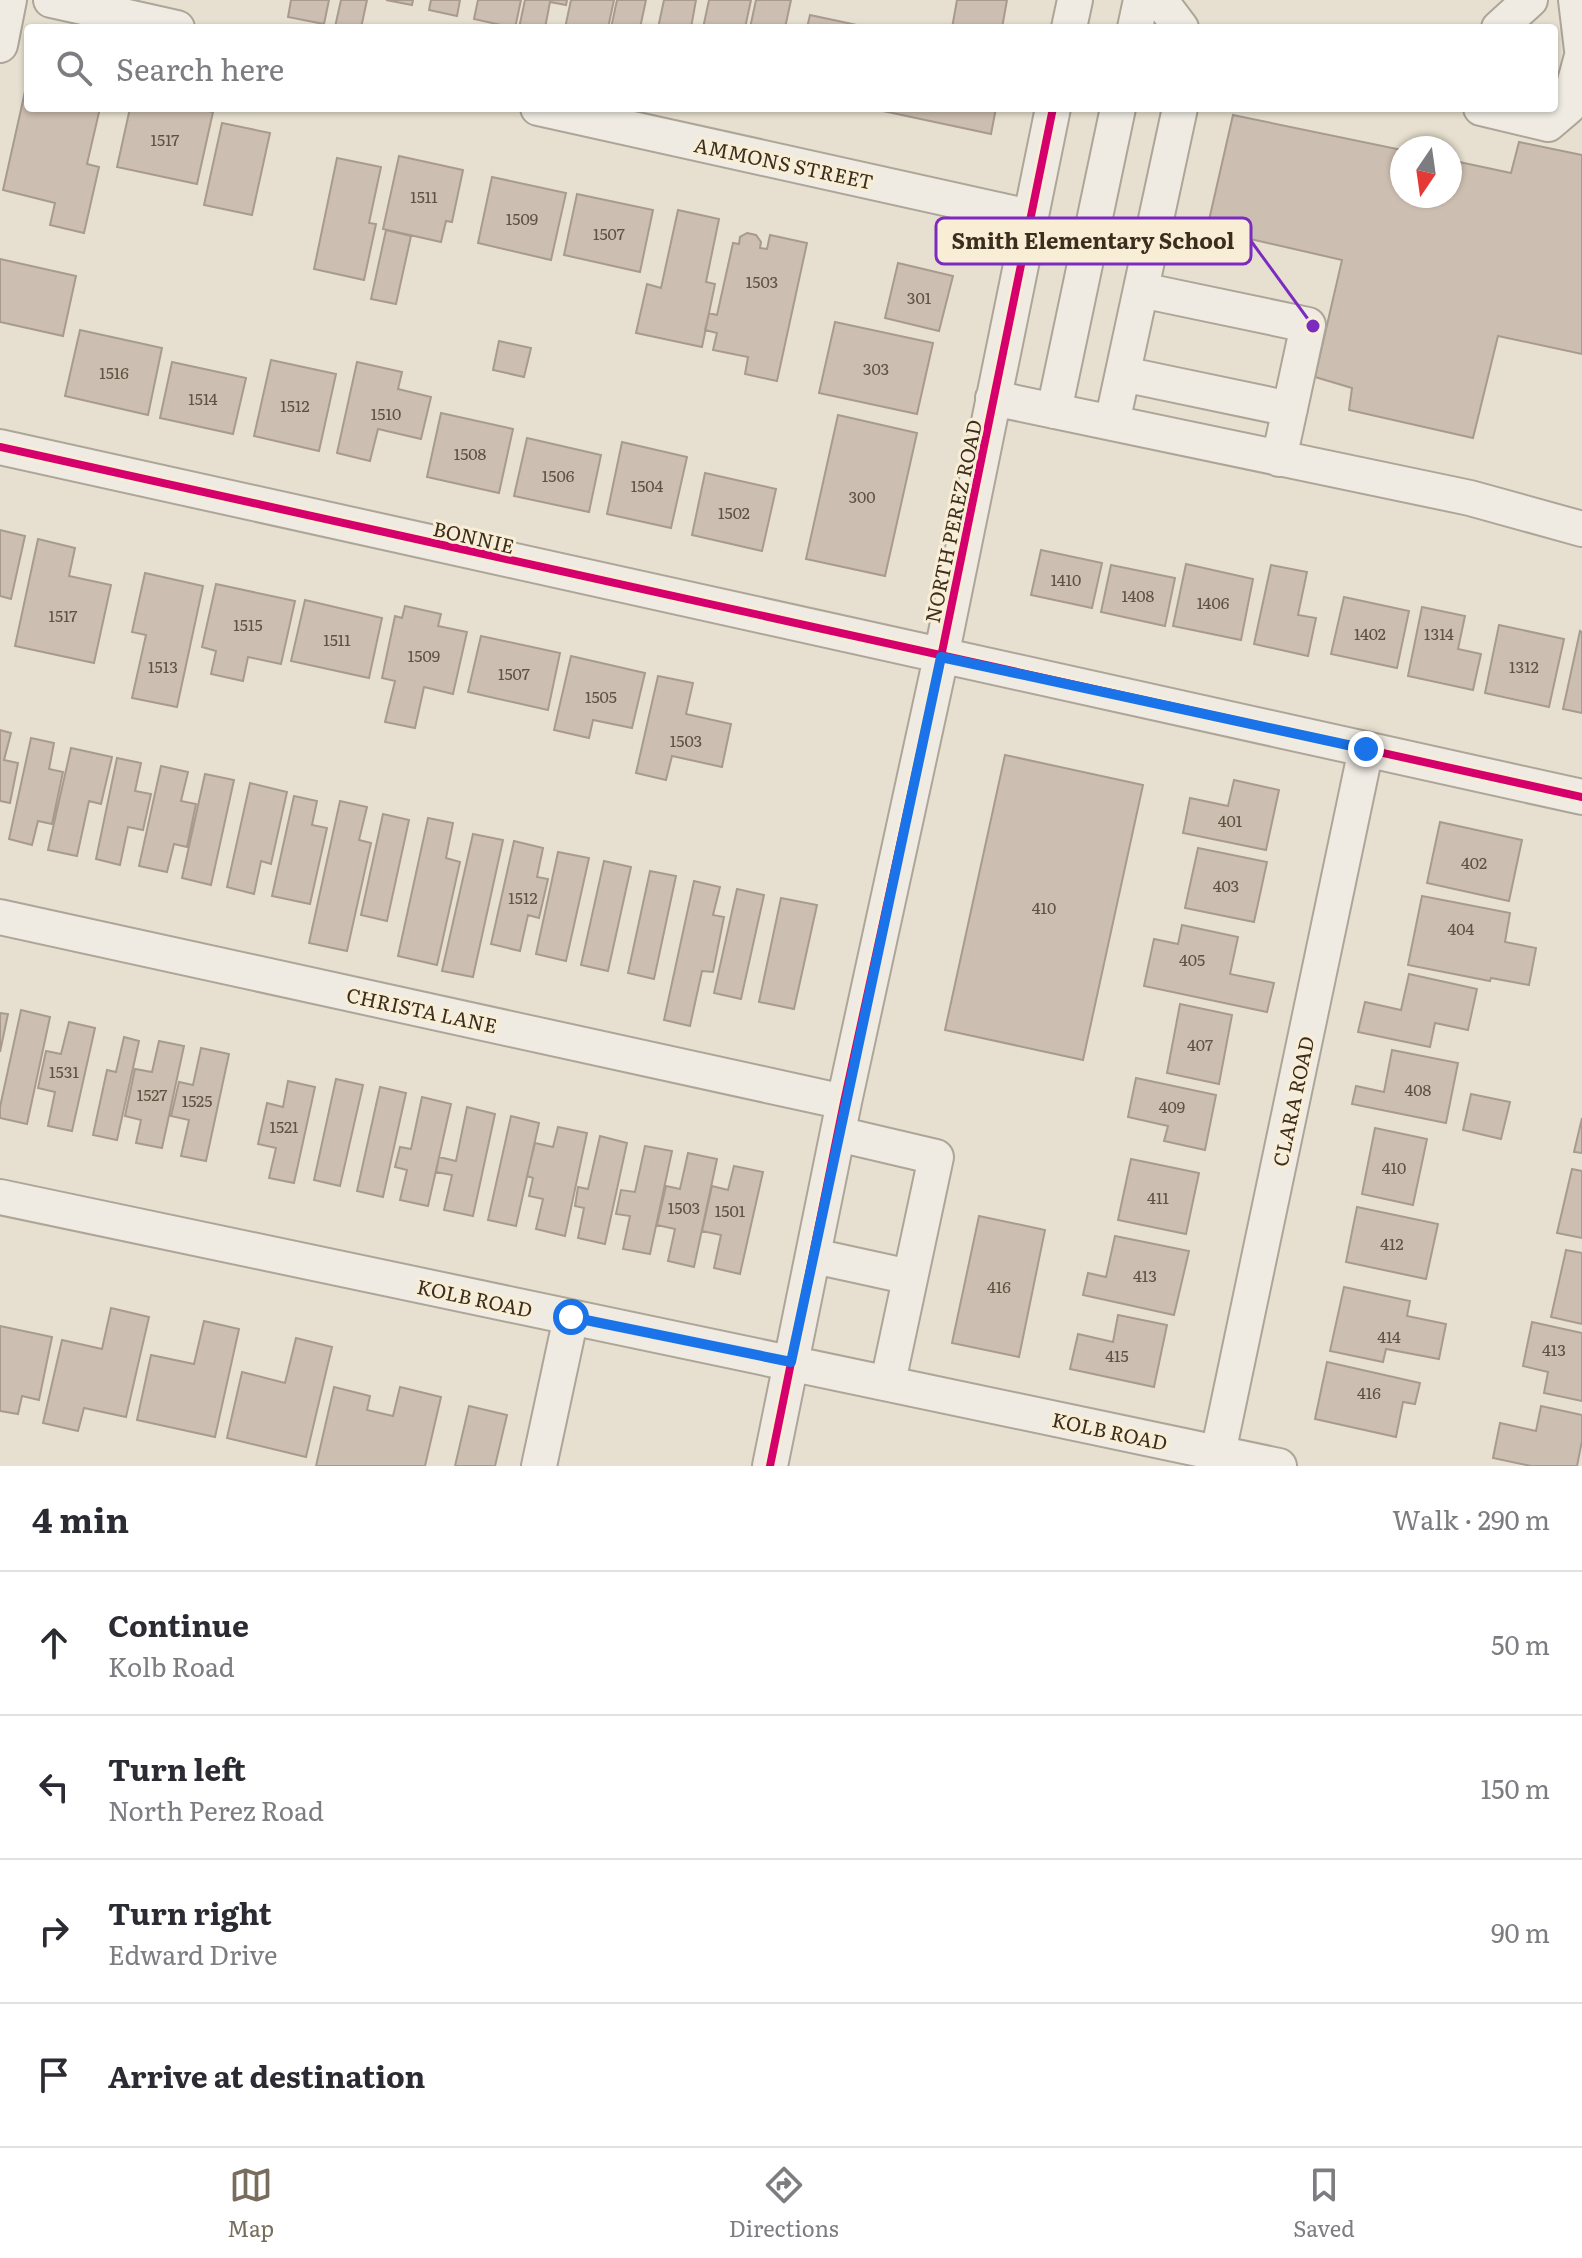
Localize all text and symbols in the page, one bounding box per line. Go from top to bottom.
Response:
search box [24,24,1558,112]
icon: search [52,46,96,90]
text: Search here [116,46,284,90]
house number: 1517 [151,127,179,151]
street label: AMMONS STREET [692,128,876,196]
north arrow [1390,136,1462,208]
house number: 1511 [410,184,438,208]
house number: 1509 [506,206,538,230]
callout: Smith Elementary School [936,218,1251,264]
house number: 1507 [593,221,625,245]
text: Smith Elementary School [952,223,1235,256]
house number: 1503 [746,269,778,293]
house number: 301 [907,285,932,309]
house number: 303 [863,356,889,380]
house number: 1516 [99,360,129,384]
house number: 1514 [188,386,218,410]
house number: 1512 [280,393,310,417]
house number: 1510 [371,401,401,425]
street label: NORTH PEREZ ROAD [916,416,988,626]
house number: 1508 [454,441,487,465]
house number: 1506 [542,463,575,487]
house number: 1504 [631,473,664,497]
house number: 300 [848,484,876,508]
house number: 1502 [718,500,750,524]
street label: BONNIE [430,512,518,560]
house number: 1410 [1051,567,1081,591]
house number: 1408 [1122,583,1155,607]
house number: 1406 [1197,590,1230,614]
house number: 1517 [49,603,77,627]
house number: 1515 [233,612,263,636]
house number: 1402 [1354,621,1386,645]
house number: 1314 [1424,621,1454,645]
house number: 1511 [323,627,351,651]
house number: 1509 [408,643,440,667]
house number: 1513 [148,654,178,678]
house number: 1312 [1509,654,1539,678]
house number: 1507 [498,661,530,685]
house number: 1505 [585,684,617,708]
house number: 1503 [670,728,702,752]
route end [1348,731,1384,767]
house number: 401 [1218,808,1243,832]
house number: 402 [1461,850,1487,874]
house number: 403 [1213,873,1239,897]
house number: 1512 [508,885,538,909]
house number: 410 [1032,895,1056,919]
house number: 404 [1448,916,1475,940]
house number: 405 [1179,947,1205,971]
street label: CHRISTA LANE [344,978,500,1040]
house number: 407 [1187,1032,1213,1056]
street label: CLARA ROAD [1264,1033,1320,1169]
house number: 1531 [49,1059,79,1083]
house number: 408 [1405,1077,1432,1101]
house number: 1527 [137,1082,167,1106]
house number: 1525 [182,1088,212,1112]
house number: 409 [1159,1094,1185,1118]
house number: 1521 [269,1114,299,1138]
house number: 410 [1382,1155,1406,1179]
house number: 411 [1147,1185,1169,1209]
house number: 1503 [668,1195,700,1219]
house number: 1501 [715,1198,746,1222]
house number: 412 [1380,1231,1404,1255]
house number: 413 [1133,1263,1157,1287]
street label: KOLB ROAD [414,1270,536,1324]
house number: 416 [987,1274,1011,1298]
route start [553,1299,589,1335]
house number: 414 [1377,1324,1401,1348]
house number: 413 [1542,1337,1566,1361]
house number: 415 [1105,1343,1129,1367]
house number: 416 [1357,1380,1381,1404]
street label: KOLB ROAD [1049,1403,1171,1457]
text: 4 min [32,1493,129,1543]
text: Walk · 290 m [1392,1499,1550,1538]
text: Continue [108,1602,249,1646]
icon: ahead [32,1621,76,1665]
text: 50 m [1491,1624,1550,1663]
text: Kolb Road [108,1646,235,1685]
text: Turn left [108,1746,246,1790]
icon: left [32,1765,76,1809]
text: 150 m [1481,1768,1550,1807]
text: North Perez Road [108,1790,324,1829]
text: Turn right [108,1890,272,1934]
icon: right [32,1909,76,1953]
text: 90 m [1491,1912,1550,1951]
text: Edward Drive [108,1934,277,1973]
icon: arrive [32,2053,76,2097]
text: Arrive at destination [108,2053,425,2097]
tab: Map [227,2163,274,2244]
tab: Directions [729,2163,839,2244]
tab: Saved [1293,2163,1355,2244]

